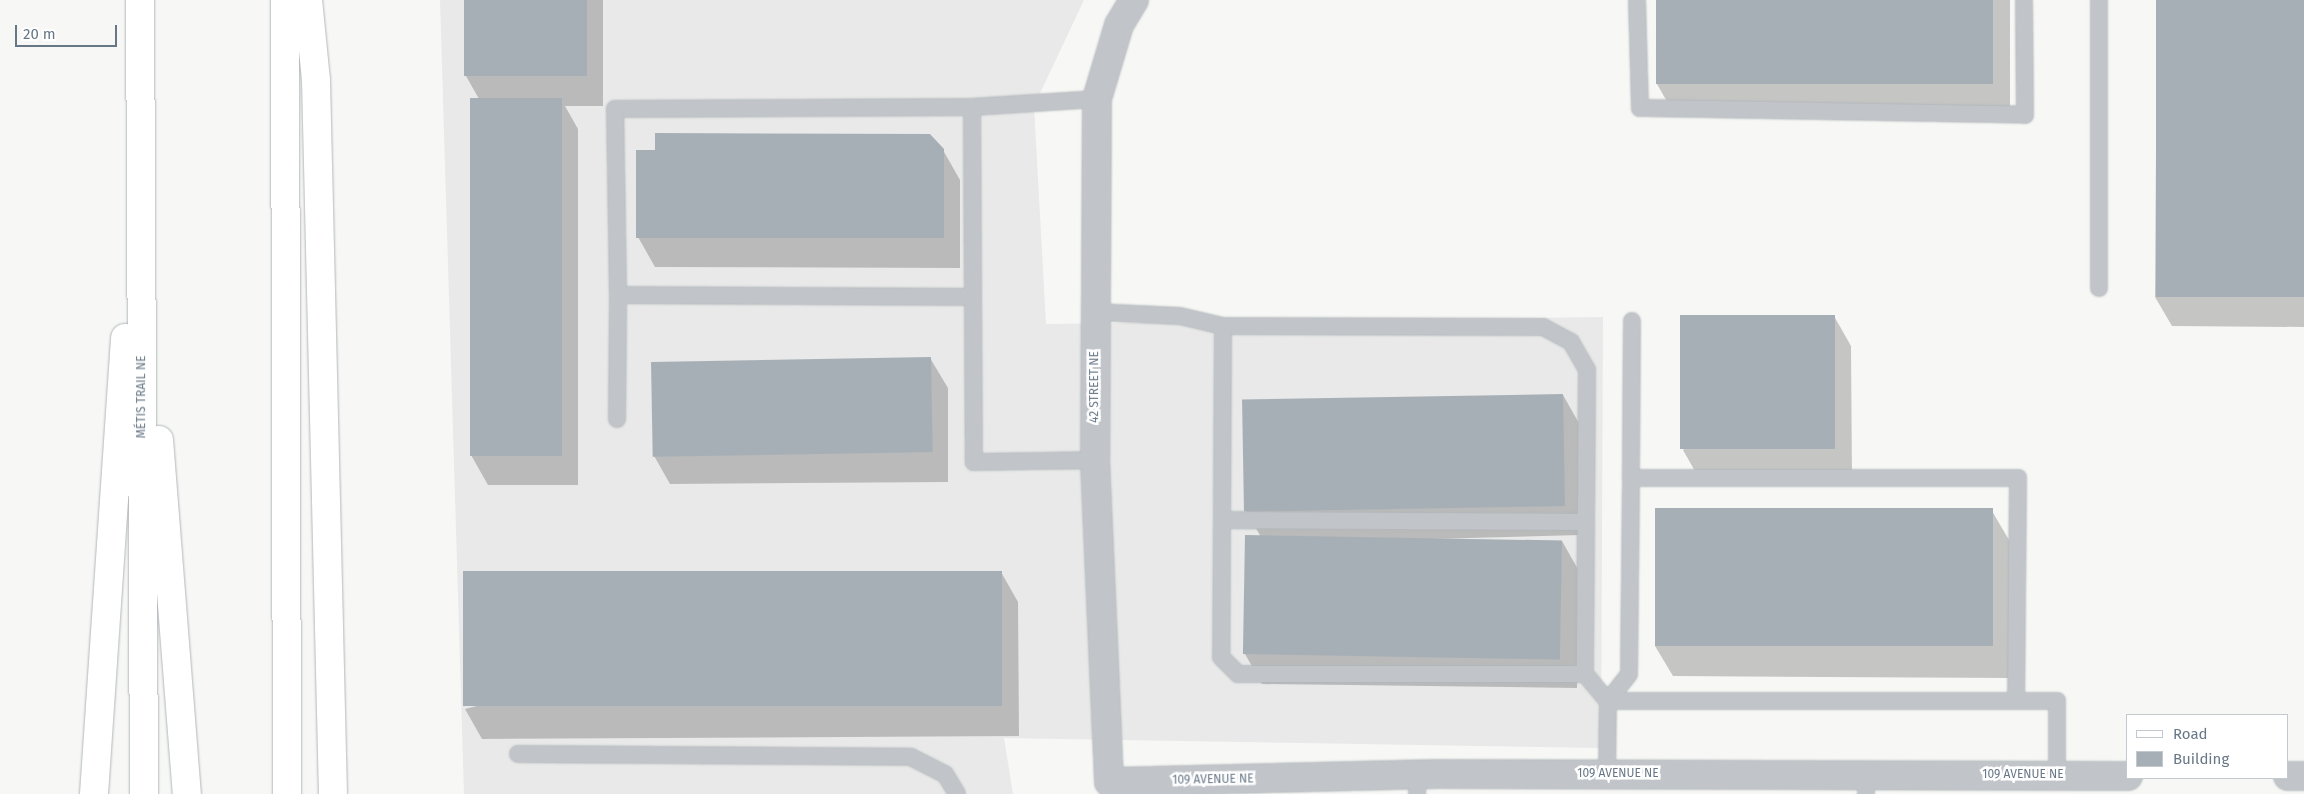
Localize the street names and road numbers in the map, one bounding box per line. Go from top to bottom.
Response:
street label: 42 STREET NE [1088,351,1102,423]
street label: MÉTIS TRAIL NE [135,356,149,438]
street label: 109 AVENUE NE [1577,767,1659,781]
street label: 109 AVENUE NE [1982,768,2064,782]
street label: 109 AVENUE NE [1172,772,1254,788]

